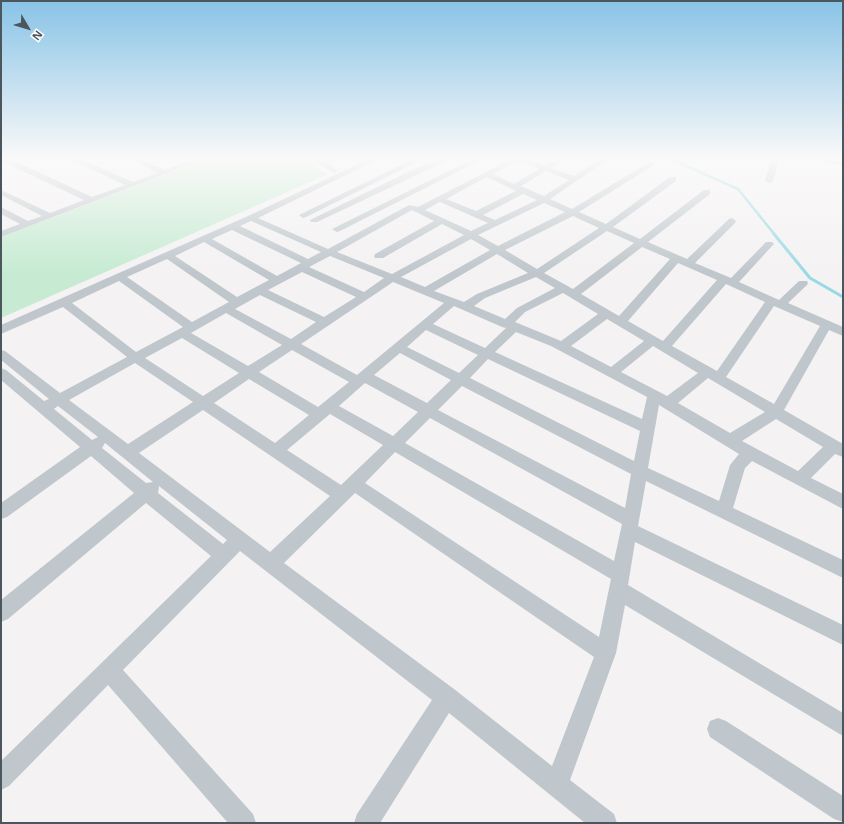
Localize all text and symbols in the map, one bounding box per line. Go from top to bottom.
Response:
north arrow [8,8,48,48]
text: N [29,28,47,44]

